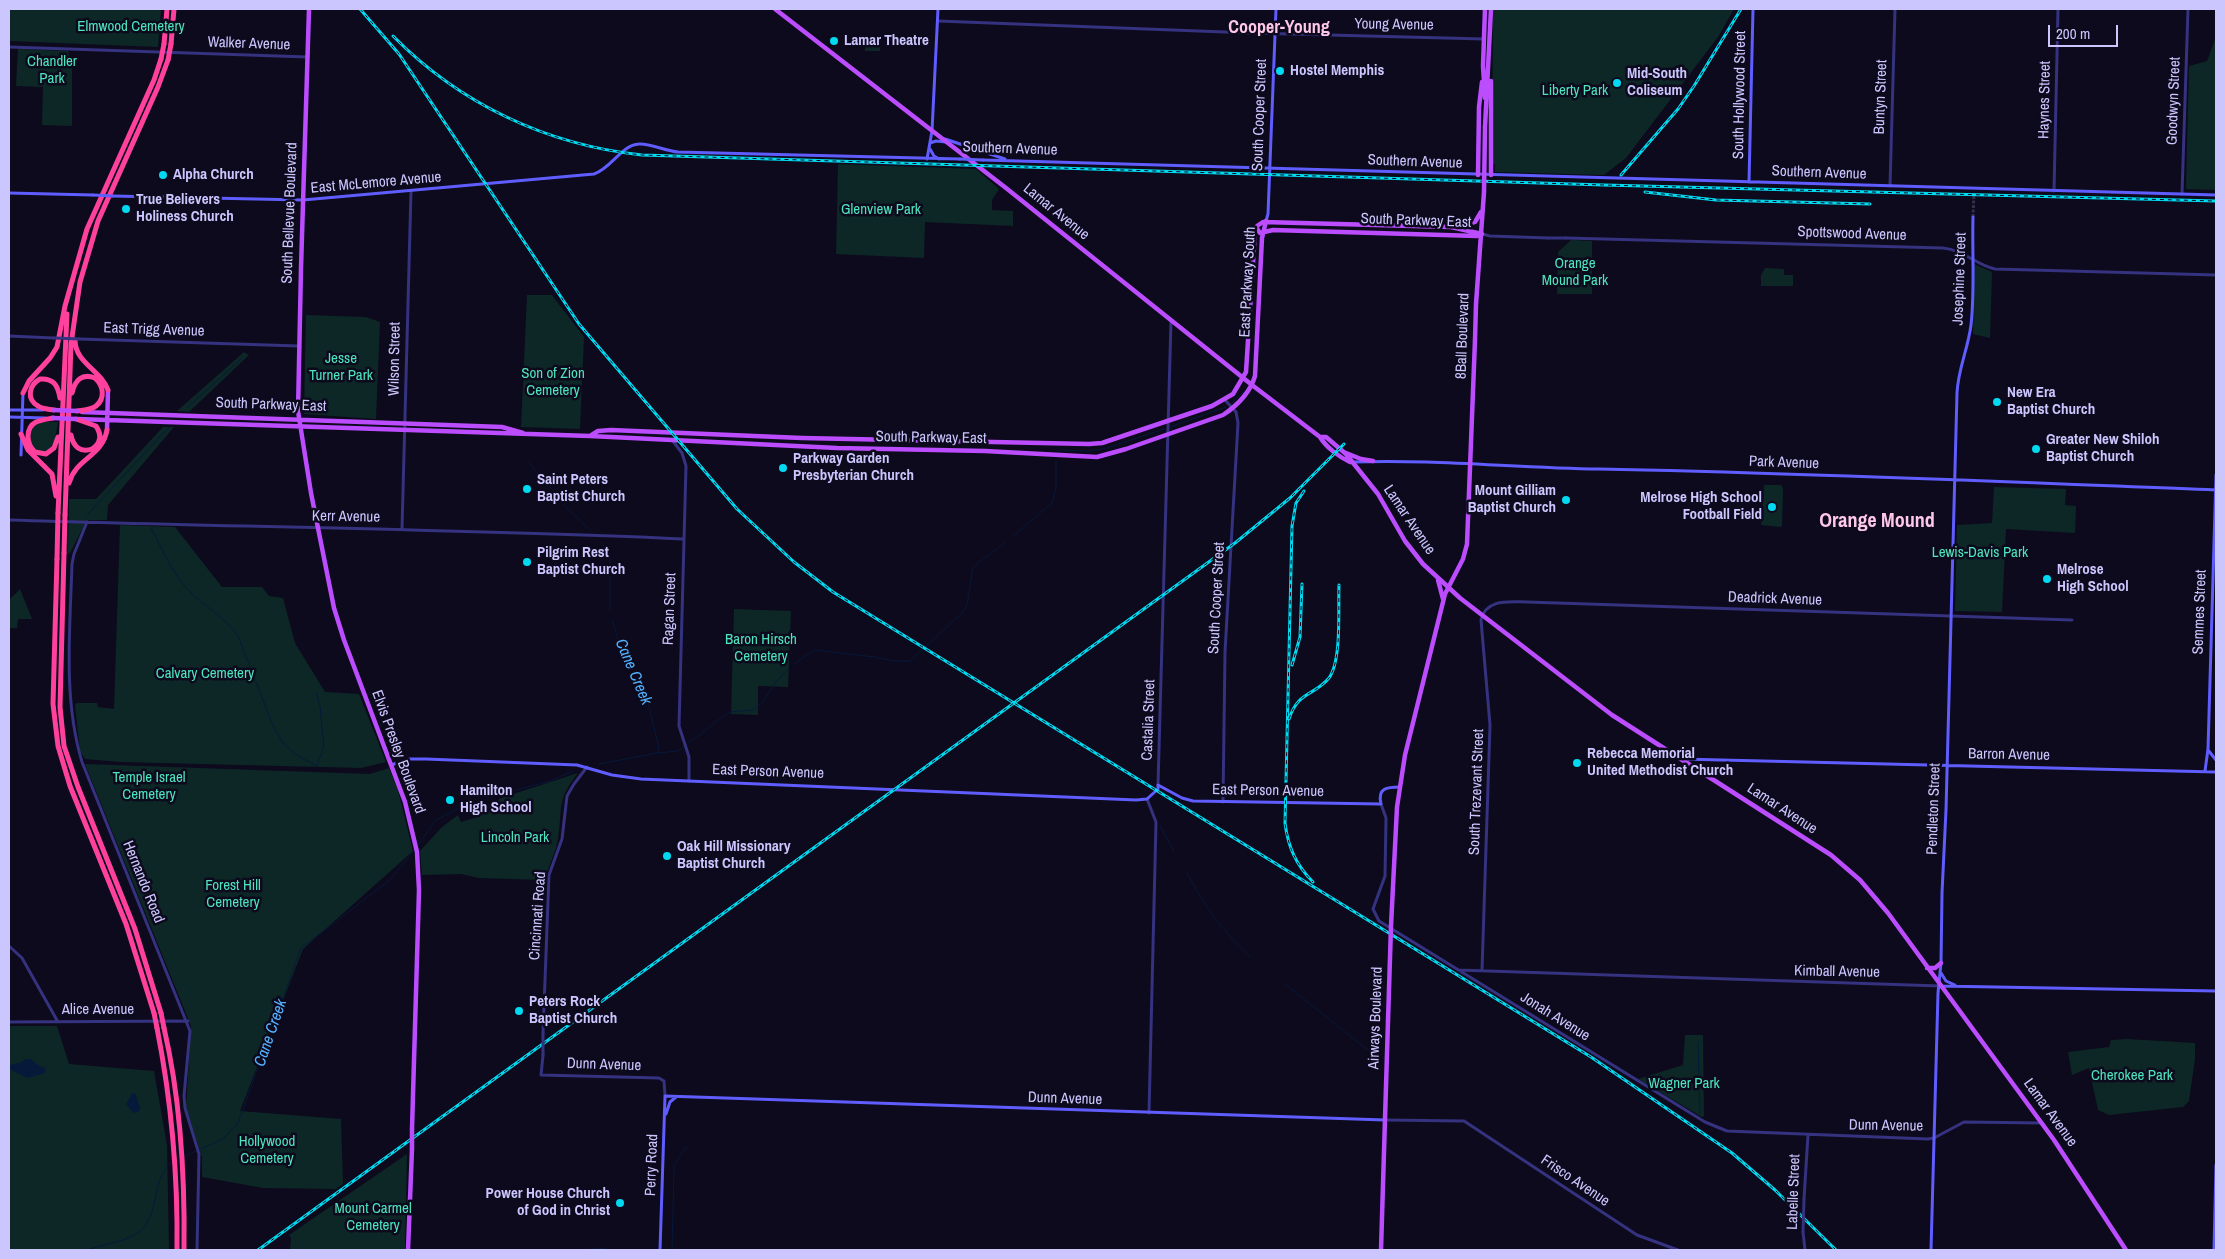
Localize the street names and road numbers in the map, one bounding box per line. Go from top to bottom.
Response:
street label: Young Avenue [1354,15,1434,35]
street label: South Hollywood Street [1730,31,1750,159]
street label: Walker Avenue [207,34,291,54]
street label: Goodwyn Street [2163,57,2185,145]
street label: South Cooper Street [1249,59,1271,171]
street label: Buntyn Street [1871,59,1891,135]
street label: Haynes Street [2035,61,2055,139]
street label: Southern Avenue [962,138,1058,160]
street label: South Bellevue Boulevard [279,142,301,284]
street label: Southern Avenue [1367,151,1463,173]
street label: Southern Avenue [1771,162,1867,184]
street label: East McLemore Avenue [310,168,442,198]
street label: Lamar Avenue [1019,180,1093,244]
street label: South Parkway East [1360,210,1472,232]
street label: Spottswood Avenue [1797,223,1907,245]
street label: East Parkway South [1236,226,1260,338]
street label: Josephine Street [1949,232,1971,326]
street label: 8Ball Boulevard [1453,293,1473,379]
street label: East Trigg Avenue [103,319,205,341]
street label: Wilson Street [385,322,405,396]
street label: South Parkway East [215,394,327,416]
street label: South Parkway East [875,428,987,448]
street label: Park Avenue [1749,453,1819,473]
street label: Lamar Avenue [1379,482,1439,558]
street label: Kerr Avenue [312,507,380,527]
street label: South Cooper Street [1205,542,1229,654]
street label: Semmes Street [2190,569,2210,655]
street label: Ragan Street [660,572,680,646]
street label: Deadrick Avenue [1728,588,1822,610]
street label: Castalia Street [1139,679,1159,761]
street label: Elvis Presley Boulevard [367,688,429,816]
street label: South Trezevant Street [1466,729,1488,855]
street label: Barron Avenue [1968,745,2050,765]
street label: East Person Avenue [712,761,824,783]
street label: Pendleton Street [1923,763,1945,855]
street label: Lamar Avenue [1744,780,1820,838]
street label: East Person Avenue [1212,781,1324,801]
street label: Hernando Road [118,838,168,926]
street label: Cincinnati Road [526,871,550,961]
street label: Kimball Avenue [1794,962,1880,982]
street label: Airways Boulevard [1365,966,1387,1070]
street label: Jonah Avenue [1517,989,1593,1045]
street label: Alice Avenue [62,1001,134,1019]
street label: Dunn Avenue [567,1055,641,1075]
street label: Lamar Avenue [2019,1075,2081,1151]
street label: Dunn Avenue [1028,1089,1102,1109]
street label: Dunn Avenue [1849,1116,1923,1136]
street label: Perry Road [642,1134,662,1196]
street label: Frisco Avenue [1537,1151,1613,1211]
street label: Labelle Street [1784,1154,1804,1230]

